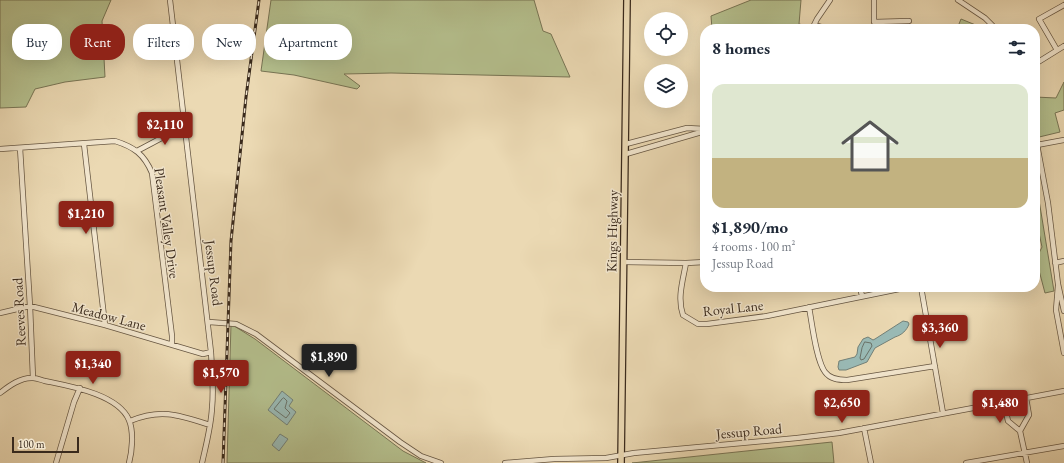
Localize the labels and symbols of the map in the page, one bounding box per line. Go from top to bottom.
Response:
pin: $2,110 [132,112,198,146]
street label: Pleasant Valley Drive [150,167,184,280]
street label: Kings Highway [602,189,622,272]
pin: $1,210 [53,201,119,235]
street label: Jessup Road [201,238,227,308]
street label: Reeves Road [8,276,30,347]
street label: Royal Lane [702,296,765,320]
street label: Meadow Lane [70,297,149,335]
pin: $3,360 [907,315,973,349]
pin: $1,890 [296,344,362,378]
pin: $1,340 [60,351,126,385]
pin: $1,570 [188,360,254,394]
pin: $2,650 [809,390,875,424]
pin: $1,480 [967,390,1033,424]
street label: Jessup Road [714,419,784,443]
scale bar [12,435,79,454]

